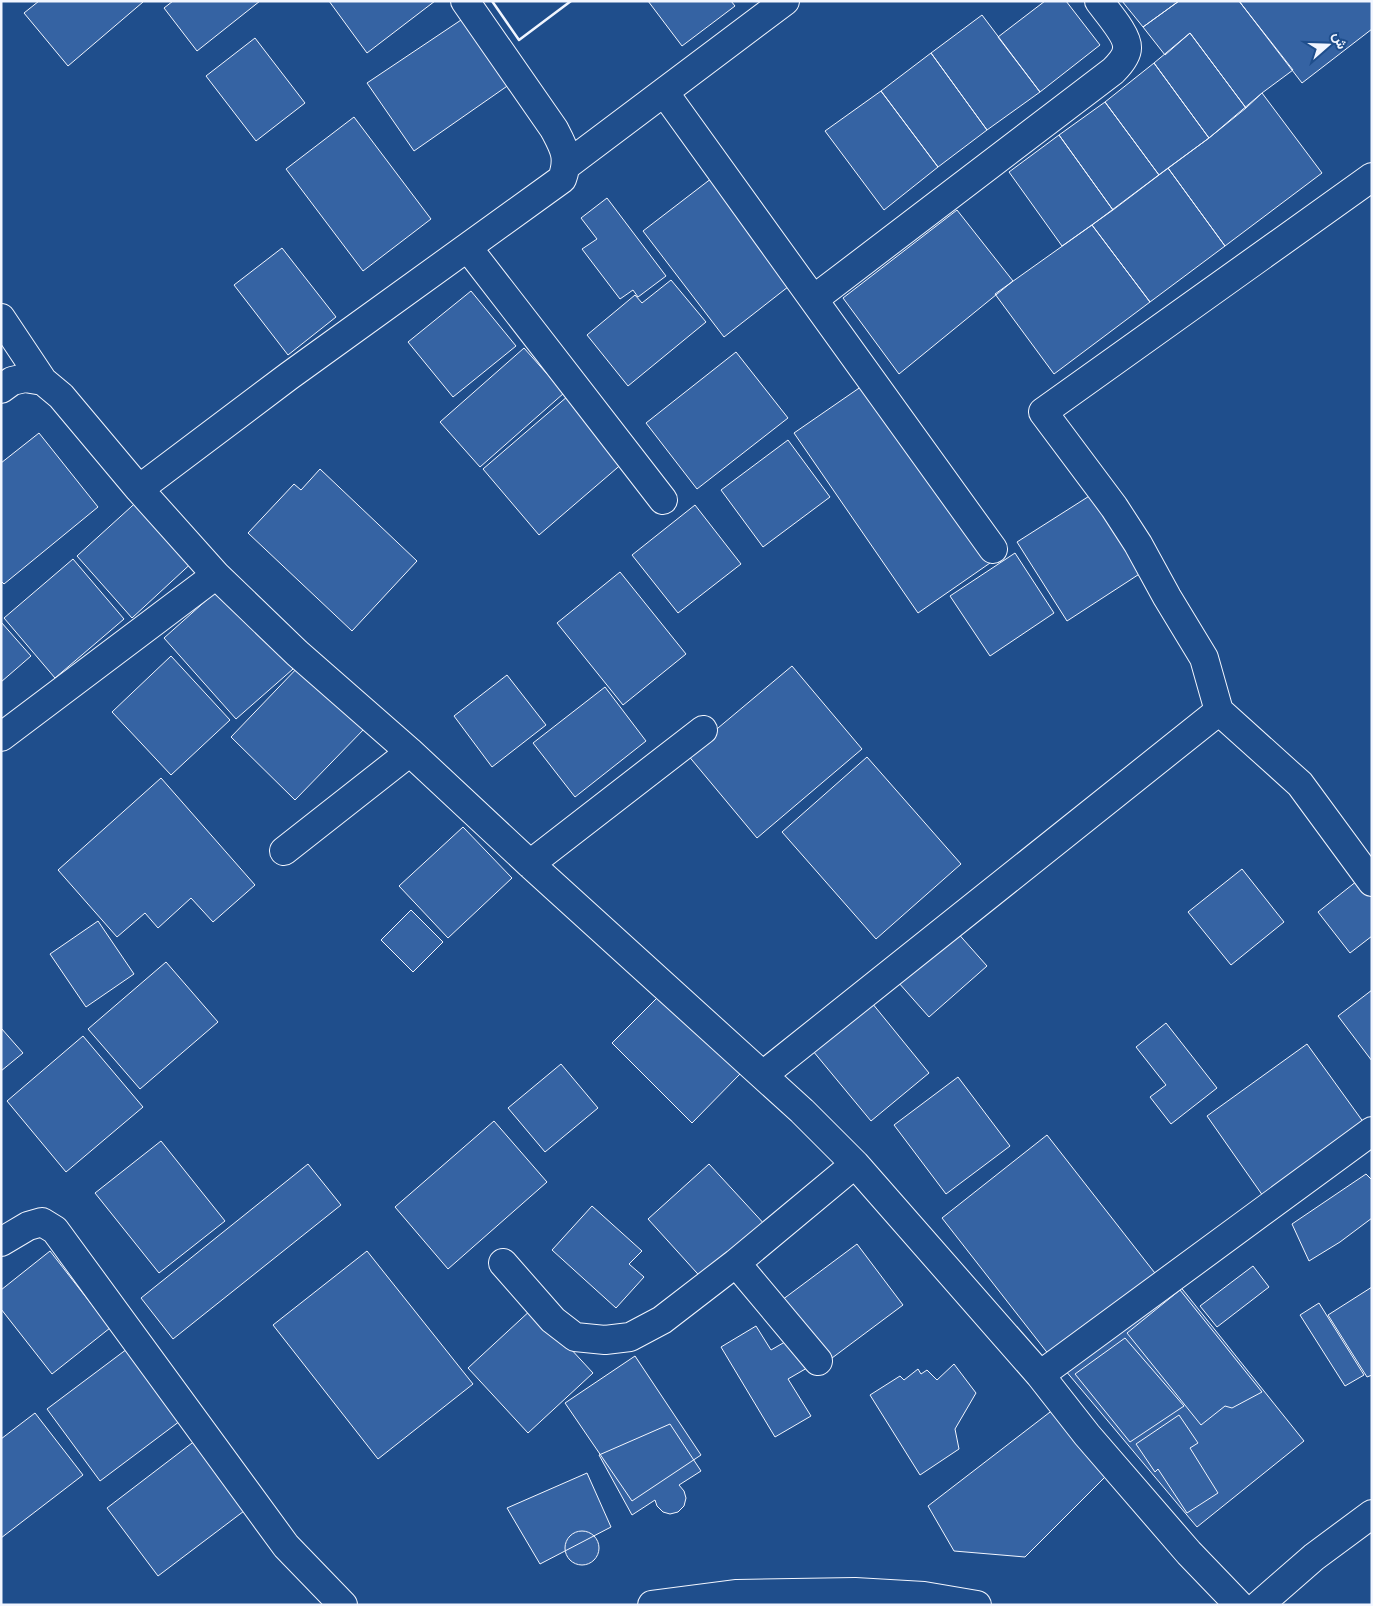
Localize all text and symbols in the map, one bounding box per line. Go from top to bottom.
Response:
north arrow [1303,20,1353,70]
text: ش [1329,30,1352,52]

